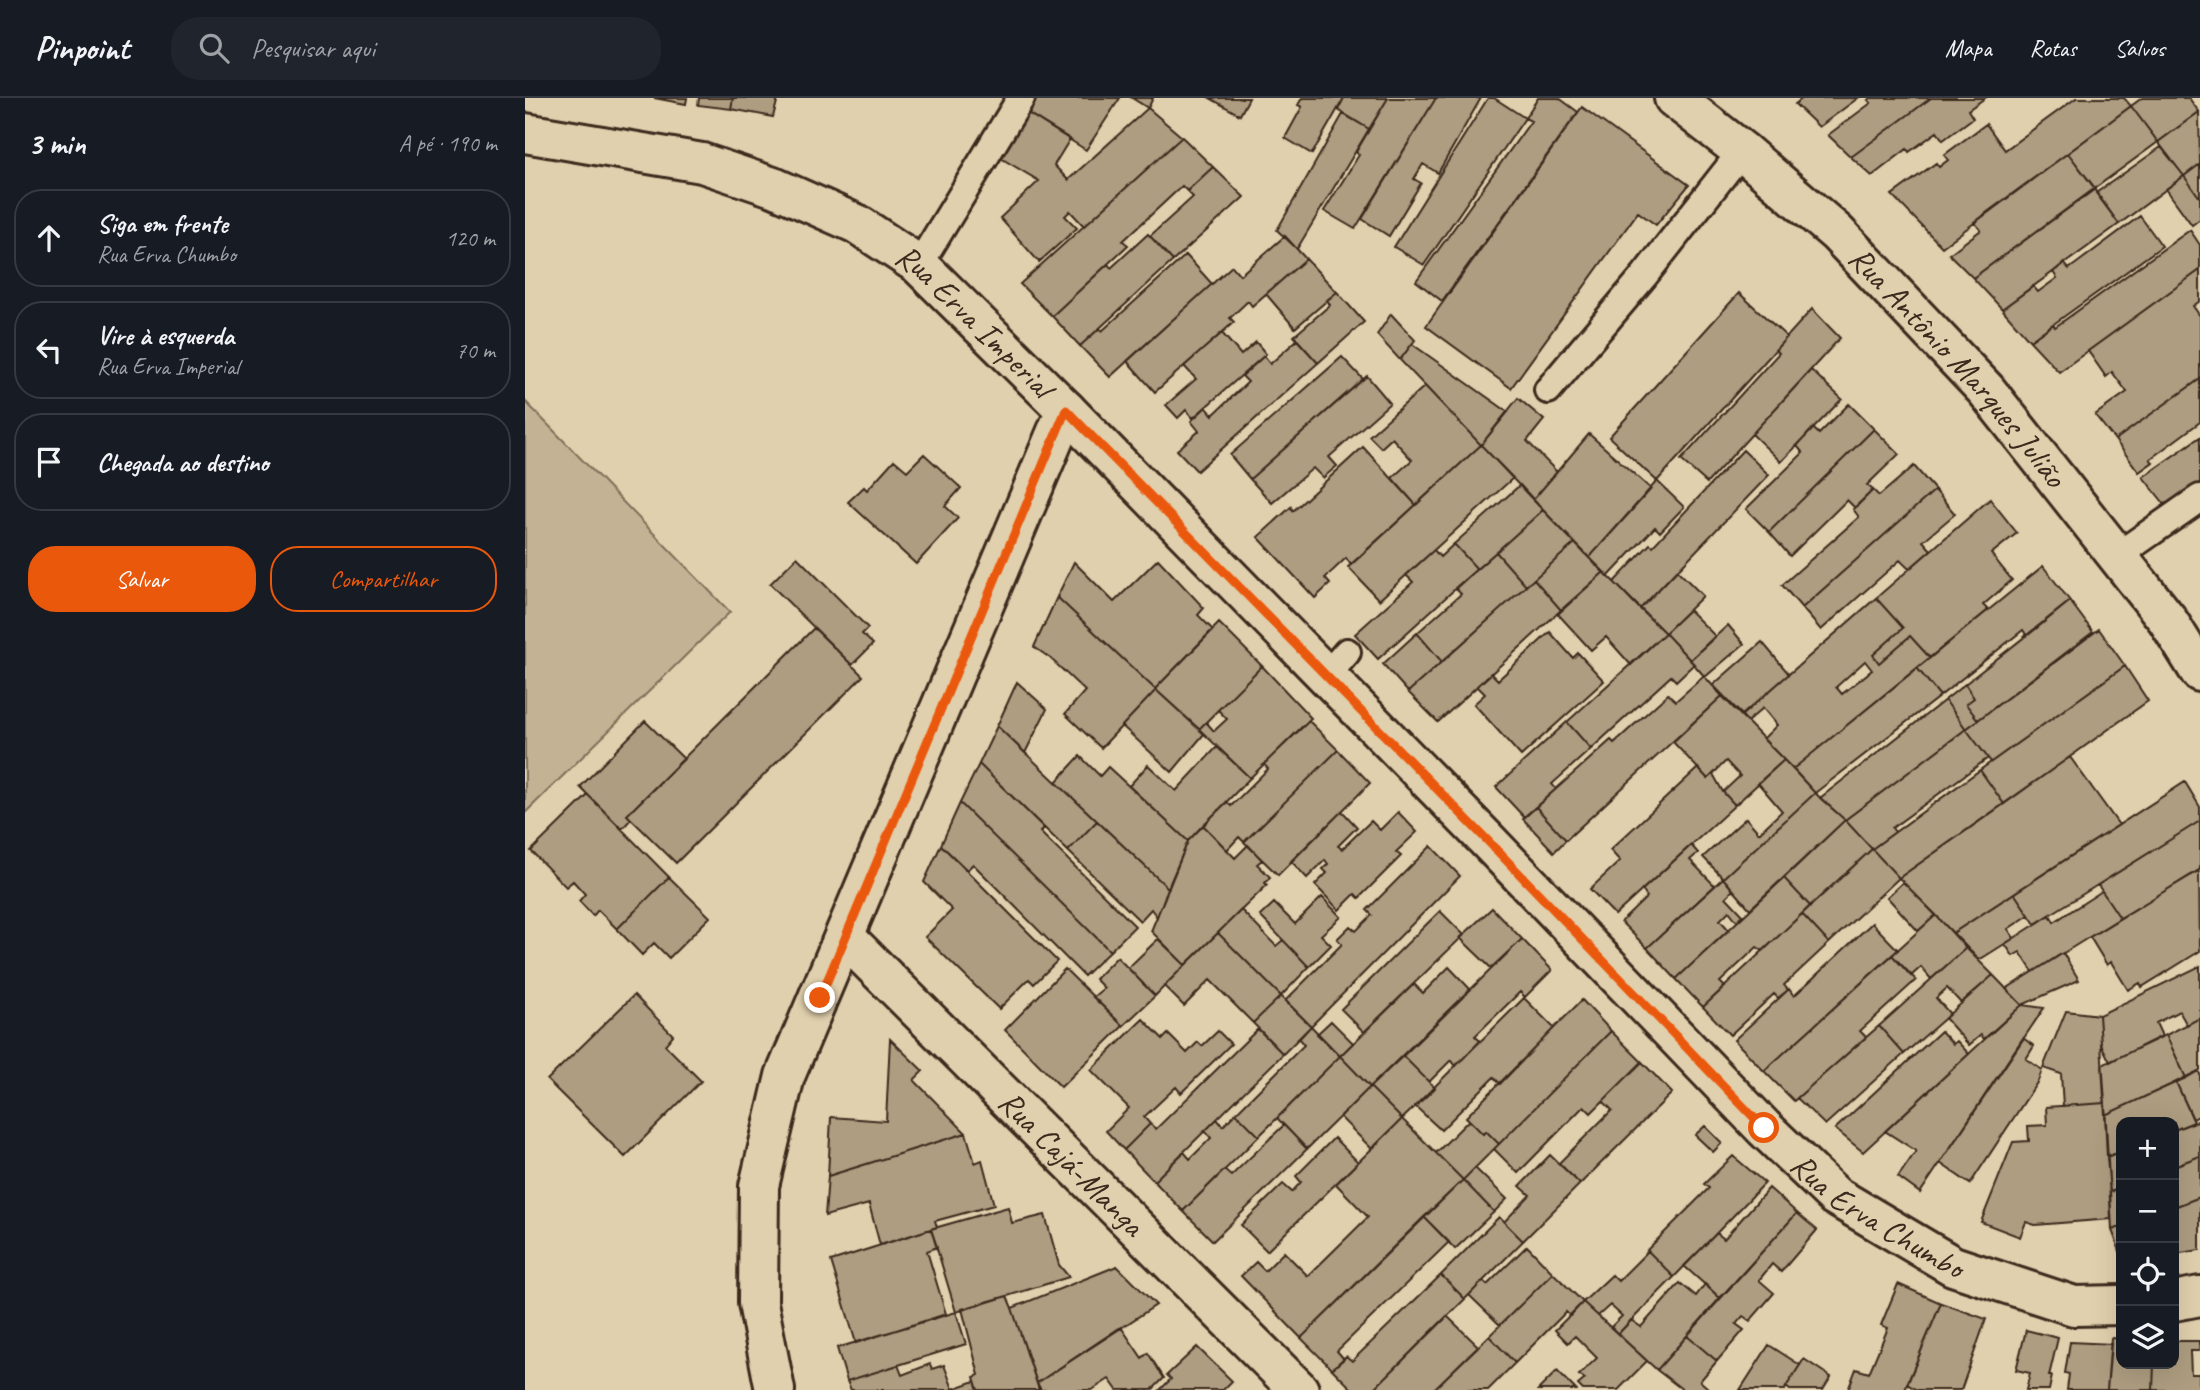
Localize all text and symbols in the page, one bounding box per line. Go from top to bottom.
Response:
search box [171,17,661,80]
text: Pinpoint [35,27,129,69]
icon: search [195,29,233,67]
text: Pesquisar aqui [251,32,375,65]
text: Mapa [1945,33,1992,63]
text: Rotas [2030,33,2076,63]
text: Salvos [2114,33,2165,63]
text: 3 min [28,125,85,163]
text: A pé · 190 m [399,129,497,158]
text: Siga em frente [97,207,228,240]
icon: ahead [30,219,68,257]
text: 120 m [446,224,495,253]
street label: Rua Erva Imperial [888,234,1066,410]
street label: Rua Antônio Marques Julião [1840,237,2077,498]
text: Rua Erva Chumbo [97,240,236,269]
text: Vire à esquerda [97,319,234,352]
icon: left [30,331,68,369]
text: 70 m [456,336,495,365]
text: Rua Erva Imperial [97,352,239,381]
icon: arrive [30,443,68,481]
text: Chegada ao destino [97,446,269,479]
button: Salvar [28,546,256,612]
button: Compartilhar [270,546,497,612]
route end [804,982,835,1013]
street label: Rua Cajá-Manga [990,1081,1155,1246]
route start [1748,1112,1779,1143]
map controls [2116,1117,2179,1369]
button: + [2116,1117,2179,1180]
street label: Rua Erva Chumbo [1782,1144,1971,1290]
button: − [2116,1180,2179,1243]
button: locate [2116,1243,2179,1306]
button: layers [2116,1306,2179,1369]

